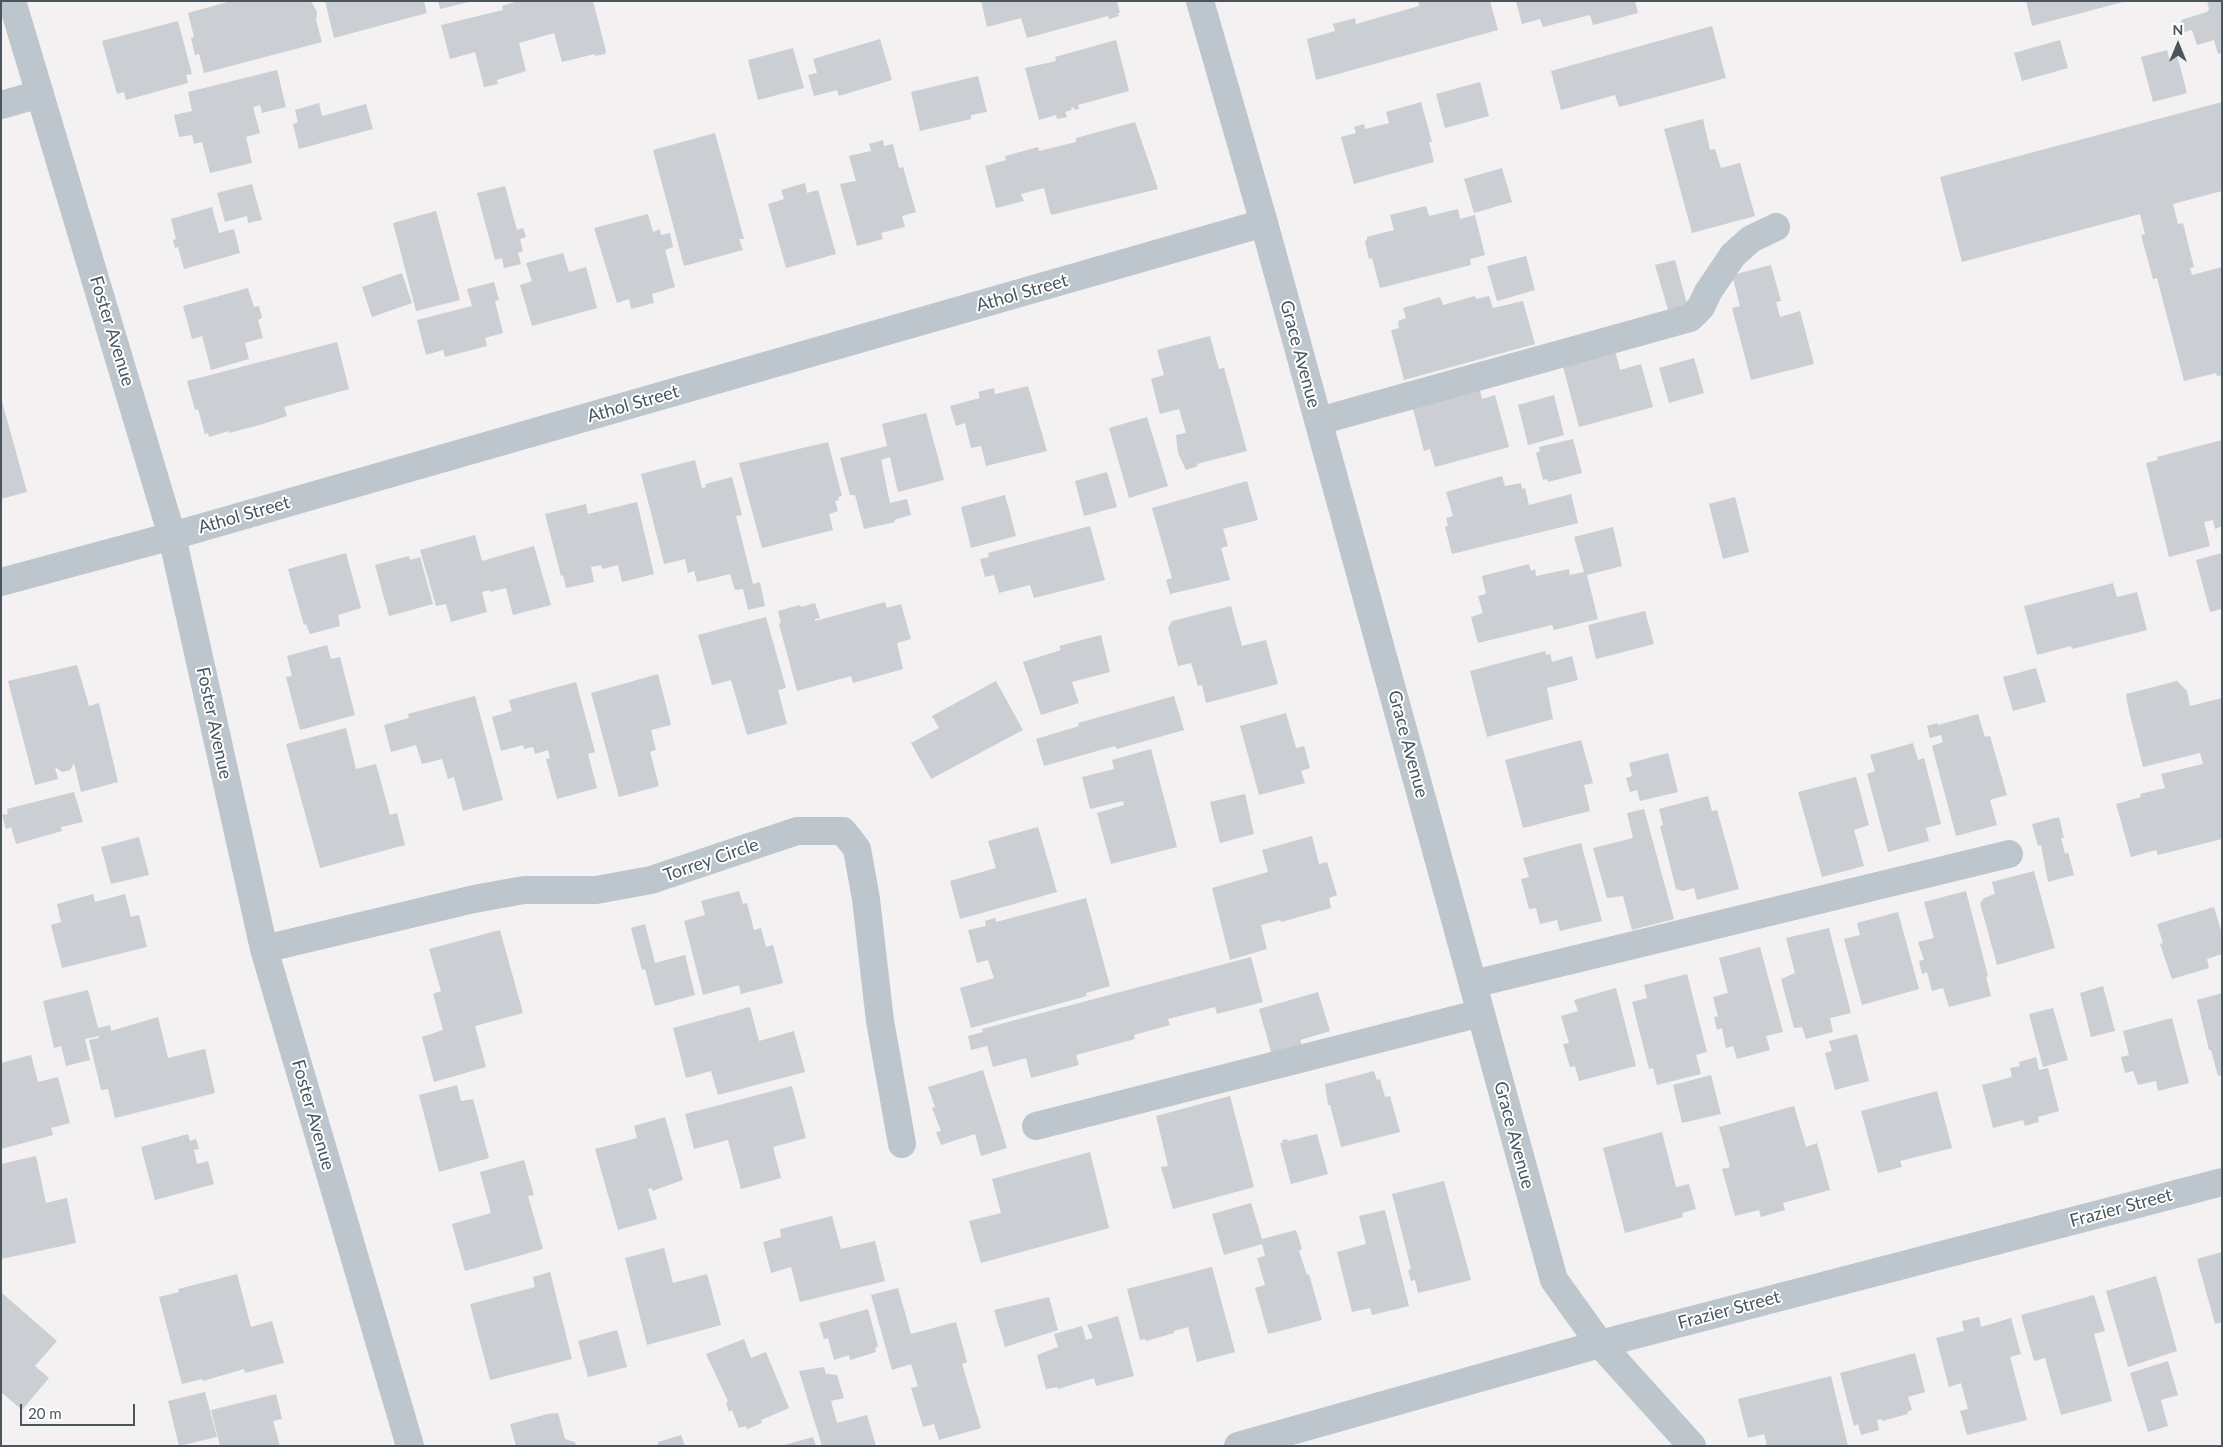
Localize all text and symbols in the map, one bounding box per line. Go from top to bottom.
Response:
north arrow [2153,20,2203,70]
text: N [2173,21,2183,38]
street label: Athol Street [974,270,1070,316]
street label: Foster Avenue [85,273,139,389]
street label: Grace Avenue [1275,298,1325,410]
street label: Athol Street [585,381,681,427]
street label: Athol Street [196,492,292,538]
street label: Foster Avenue [192,665,236,781]
street label: Grace Avenue [1383,688,1433,800]
street label: Torrey Circle [660,834,762,886]
street label: Foster Avenue [287,1057,339,1173]
street label: Grace Avenue [1489,1079,1539,1191]
street label: Frazier Street [2067,1184,2175,1232]
street label: Frazier Street [1675,1286,1783,1334]
scale bar [22,1394,138,1426]
text: 20 m [28,1404,62,1422]

